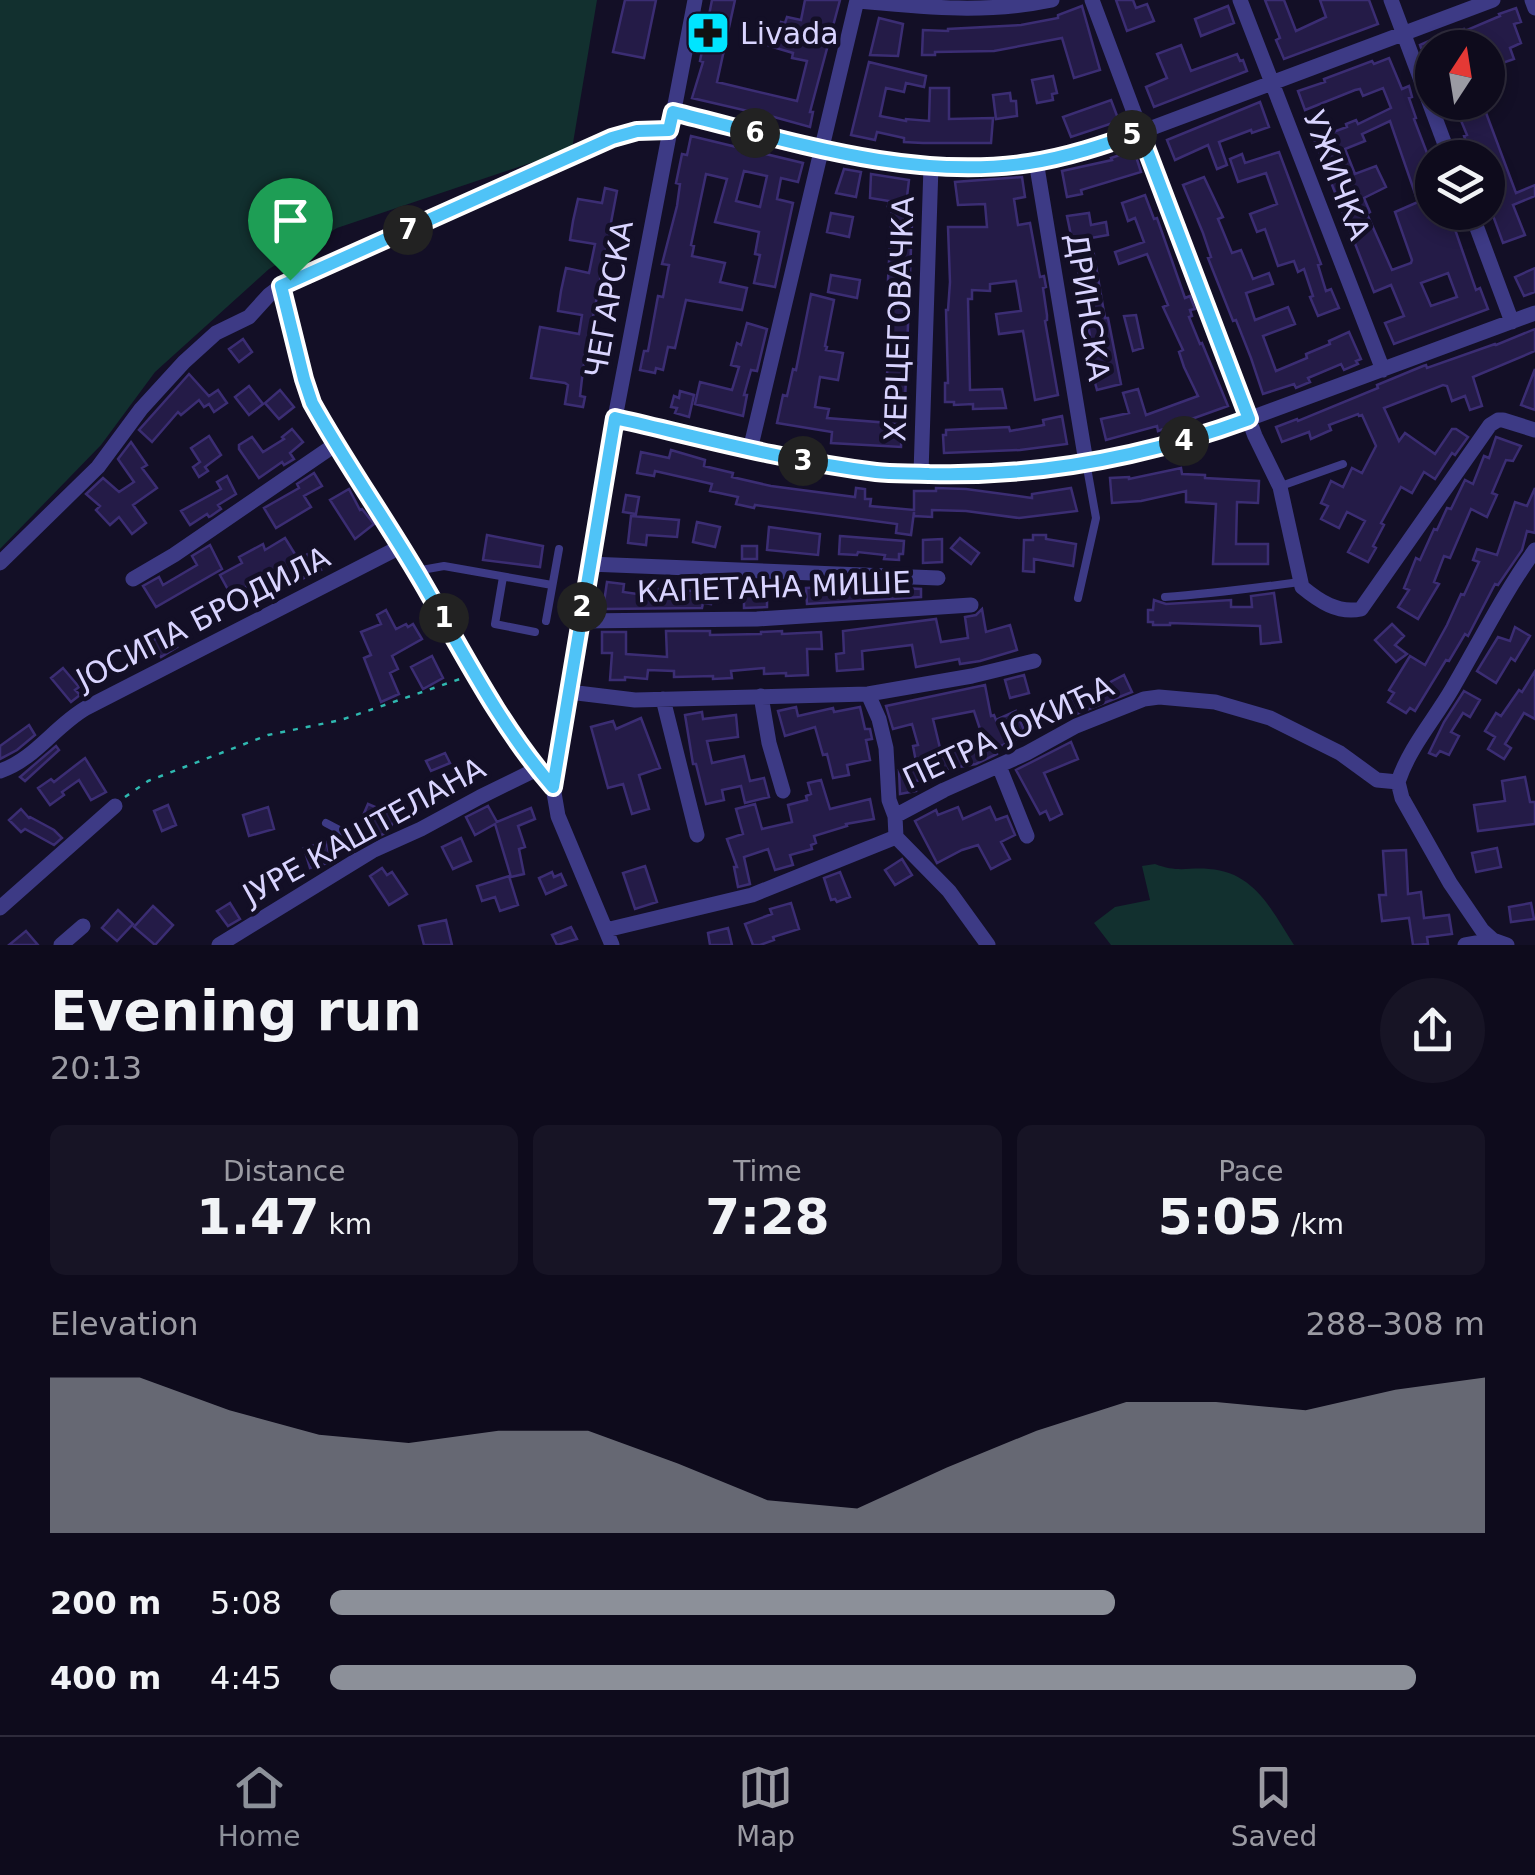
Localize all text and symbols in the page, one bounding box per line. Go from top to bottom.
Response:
pharmacy icon: Livada [685,10,731,56]
place label: Livada [740,16,839,51]
north arrow [1415,30,1505,120]
map controls [1415,30,1505,230]
street label: УЖИЧКА [1296,106,1378,245]
pin: 6 [730,108,780,158]
pin: 5 [1107,110,1157,160]
text: 6 [745,116,765,149]
text: 5 [1122,118,1142,151]
button: layers [1415,140,1505,230]
pin [248,178,333,281]
icon: arrive [263,193,318,248]
street label: ХЕРЦЕГОВАЧКА [877,195,921,442]
pin: 7 [383,205,433,255]
text: 7 [398,213,418,246]
street label: ЧЕГАРСКА [578,217,640,380]
street label: ДРИНСКА [1059,231,1117,384]
pin: 4 [1159,416,1209,466]
text: 4 [1174,424,1194,457]
pin: 3 [778,436,828,486]
text: 3 [793,444,813,477]
street label: ЈОСИПА БРОДИЛА [69,539,336,698]
street label: КАПЕТАНА МИШЕ [636,565,912,609]
pin: 2 [557,582,607,632]
text: 2 [572,590,592,623]
pin: 1 [419,593,469,643]
text: 1 [434,601,454,634]
street label: ПЕТРА ЈОКИЋА [897,668,1119,796]
street label: ЈУРЕ КАШТЕЛАНА [235,750,491,913]
button: share [1380,978,1485,1083]
text: Evening run [50,979,422,1043]
text: 20:13 [50,1049,142,1087]
text: Distance [223,1155,345,1188]
text: Time [733,1155,802,1188]
text: Pace [1218,1155,1284,1188]
text: 1.47 [196,1188,320,1246]
text: 7:28 [705,1188,830,1246]
text: 5:05 [1158,1188,1282,1246]
text: km [320,1208,372,1241]
text: /km [1282,1208,1344,1241]
text: Elevation [50,1305,199,1343]
text: 288–308 m [1306,1305,1485,1343]
text: 200 m [50,1584,161,1622]
text: 5:08 [210,1584,282,1622]
text: 400 m [50,1659,161,1697]
text: 4:45 [210,1659,282,1697]
tab: Home [218,1760,300,1853]
tab: Map [736,1760,795,1853]
tab: Saved [1231,1760,1317,1853]

